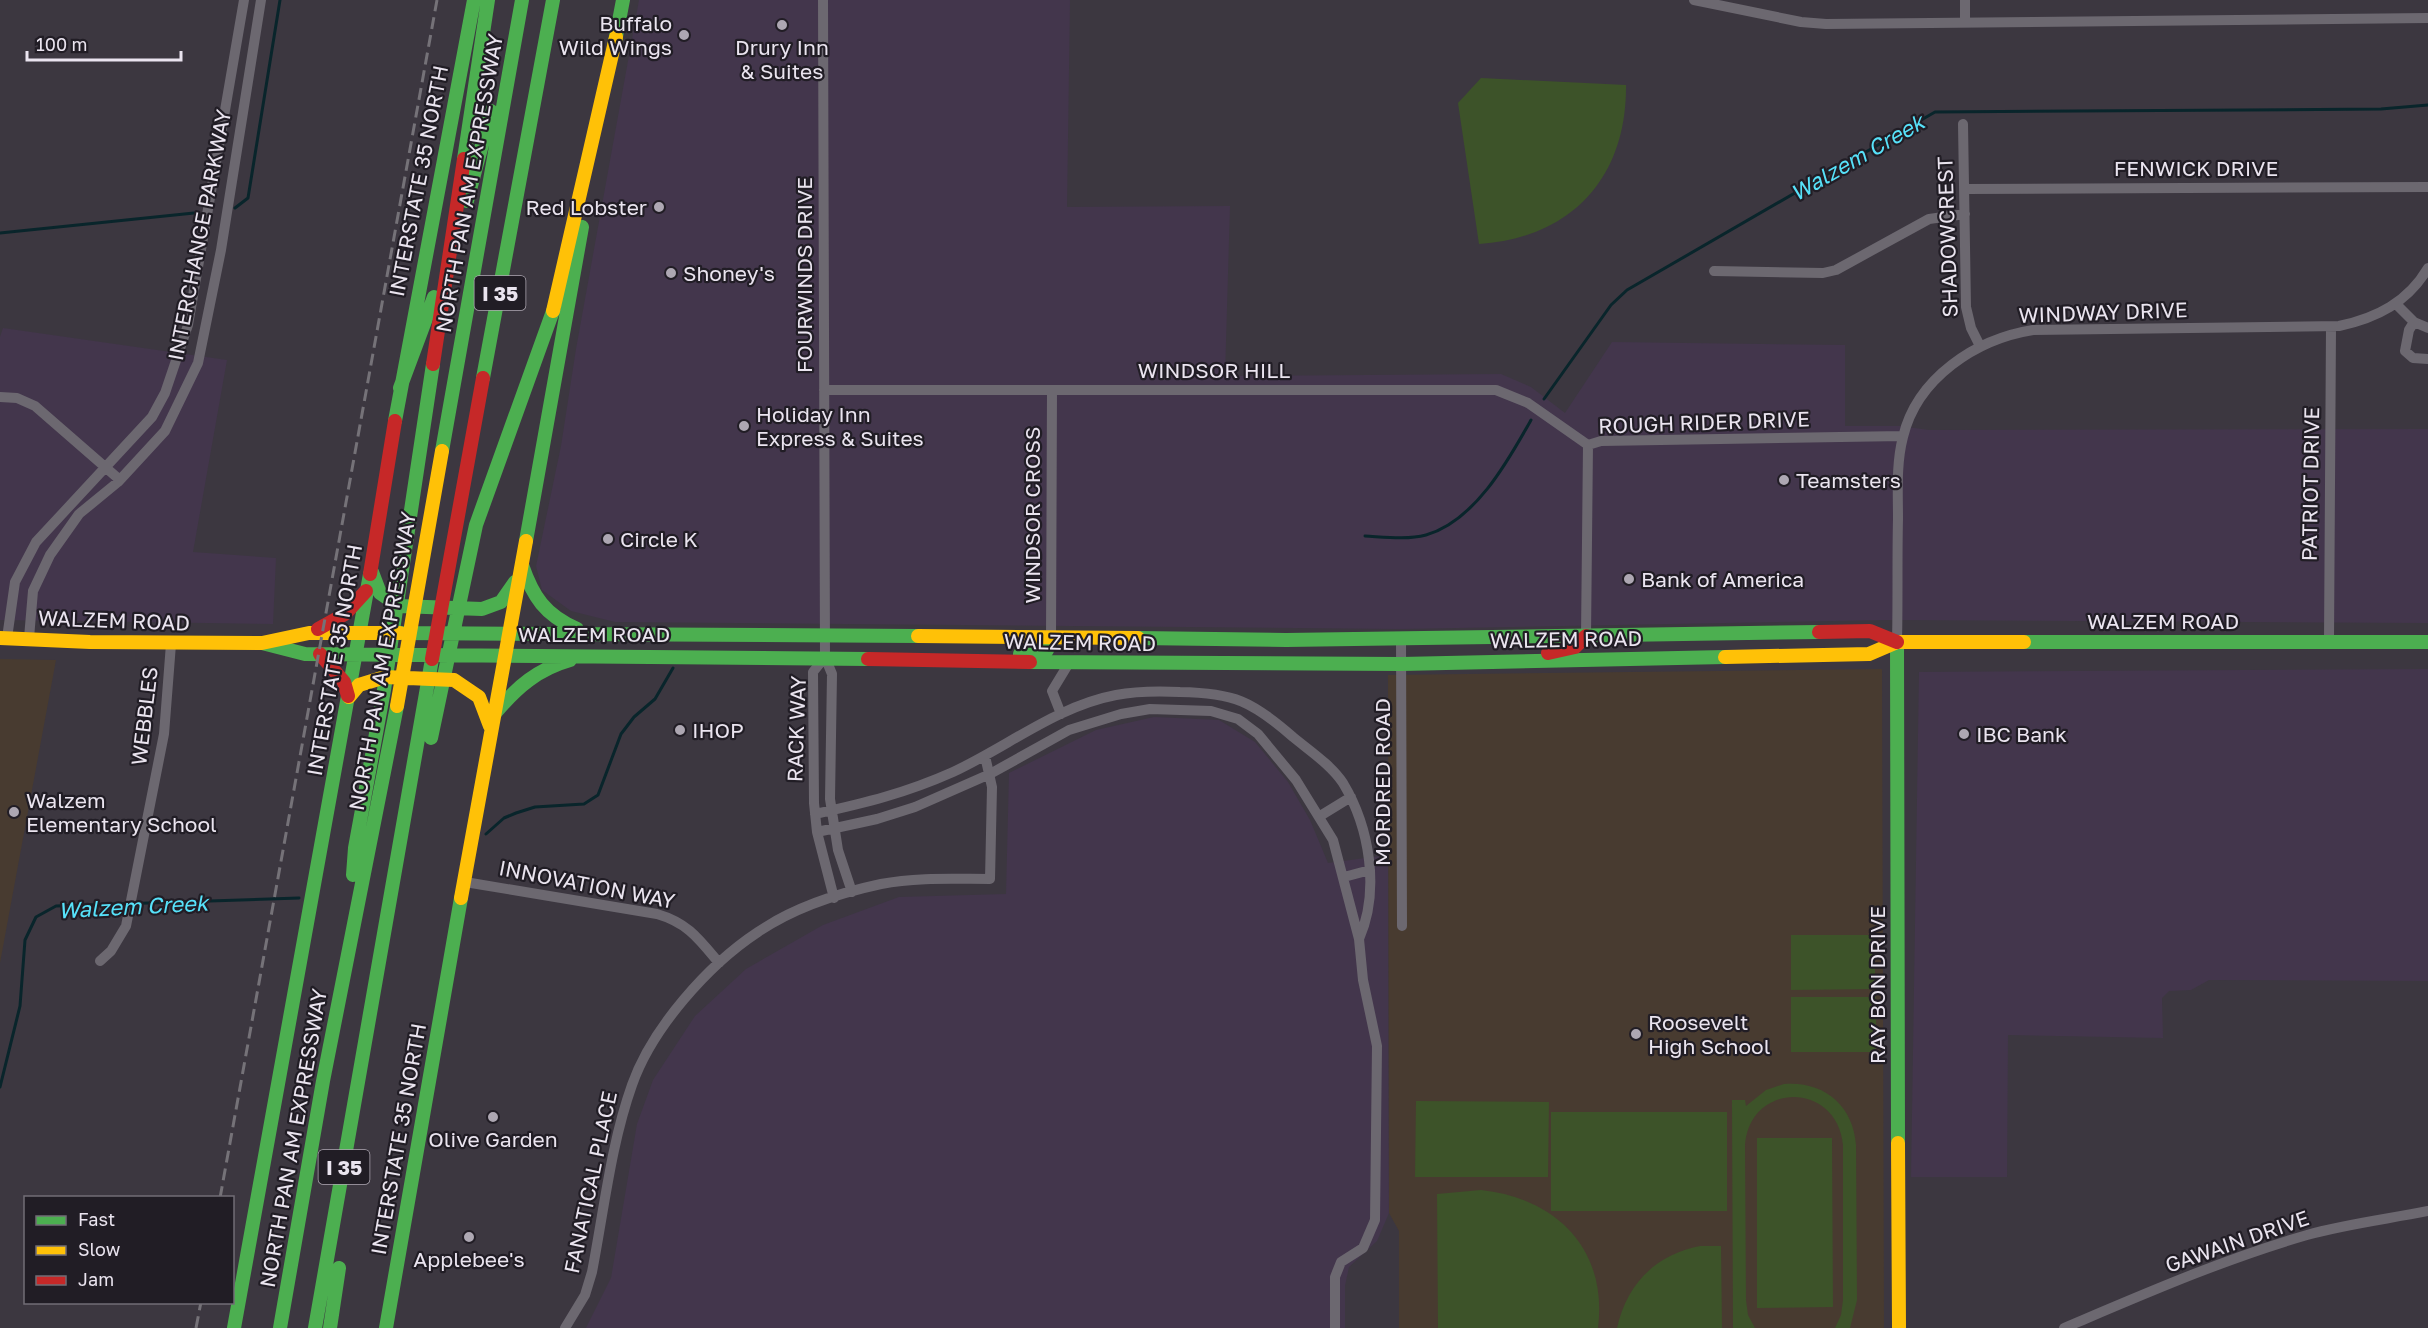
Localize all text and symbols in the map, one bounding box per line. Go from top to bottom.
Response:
place label: Buffalo Wild Wings [559,10,672,60]
marker: Drury Inn & Suites [775,18,789,32]
scale bar [27,24,182,62]
marker: Buffalo Wild Wings [677,28,691,42]
street label: NORTH PAN AM EXPRESSWAY [430,31,508,334]
text: 100 m [36,33,87,55]
place label: Drury Inn & Suites [735,34,829,84]
street label: INTERSTATE 35 NORTH [383,63,453,299]
water label: Walzem Creek [1785,106,1931,206]
street label: INTERCHANGE PARKWAY [162,107,236,363]
street label: FENWICK DRIVE [2114,155,2278,181]
street label: SHADOWCREST [1931,156,1963,318]
street label: FOURWINDS DRIVE [791,177,817,373]
place label: Red Lobster [525,194,647,220]
marker: Red Lobster [652,200,666,214]
place label: Shoney's [683,260,775,286]
marker: Shoney's [664,266,678,280]
road number: I 35 [474,276,526,310]
street label: WINDWAY DRIVE [2018,296,2188,328]
street label: WINDSOR HILL [1138,357,1290,383]
place label: Holiday Inn Express & Suites [756,401,924,451]
street label: ROUGH RIDER DRIVE [1598,405,1810,439]
street label: PATRIOT DRIVE [2296,407,2324,561]
marker: Holiday Inn Express & Suites [737,419,751,433]
street label: WINDSOR CROSS [1019,427,1045,603]
place label: Teamsters [1796,467,1901,493]
marker: Teamsters [1777,473,1791,487]
street label: NORTH PAN AM EXPRESSWAY [343,509,421,812]
place label: Circle K [620,526,698,552]
marker: Circle K [601,532,615,546]
street label: INTERSTATE 35 NORTH [301,542,367,778]
place label: Bank of America [1641,566,1804,592]
marker: Bank of America [1622,572,1636,586]
street label: WALZEM ROAD [37,604,191,636]
street label: WALZEM ROAD [2087,608,2239,634]
street label: WALZEM ROAD [518,621,670,647]
street label: WALZEM ROAD [1490,625,1642,653]
street label: WALZEM ROAD [1004,628,1156,656]
street label: WEBBLES [125,665,163,767]
street label: RACK WAY [781,675,811,783]
street label: MORDRED ROAD [1369,698,1395,866]
place label: IHOP [692,717,744,743]
place label: IBC Bank [1976,721,2067,747]
marker: IHOP [673,723,687,737]
marker: IBC Bank [1957,727,1971,741]
place label: Walzem Elementary School [26,787,217,837]
marker: Walzem Elementary School [7,805,21,819]
street label: INNOVATION WAY [497,854,678,914]
water label: Walzem Creek [57,888,211,923]
street label: RAY BON DRIVE [1864,906,1890,1064]
street label: NORTH PAN AM EXPRESSWAY [254,986,332,1289]
place label: Roosevelt High School [1648,1009,1770,1059]
street label: INTERSTATE 35 NORTH [365,1021,431,1257]
marker: Roosevelt High School [1629,1027,1643,1041]
street label: FANATICAL PLACE [558,1089,622,1275]
marker: Olive Garden [486,1110,500,1124]
place label: Olive Garden [428,1126,558,1152]
road number: I 35 [318,1150,370,1184]
legend [24,1196,234,1304]
street label: GAWAIN DRIVE [2162,1204,2312,1278]
text: Fast [78,1208,115,1230]
marker: Applebee's [462,1230,476,1244]
text: Slow [78,1238,121,1260]
place label: Applebee's [413,1246,525,1272]
text: Jam [78,1268,114,1290]

